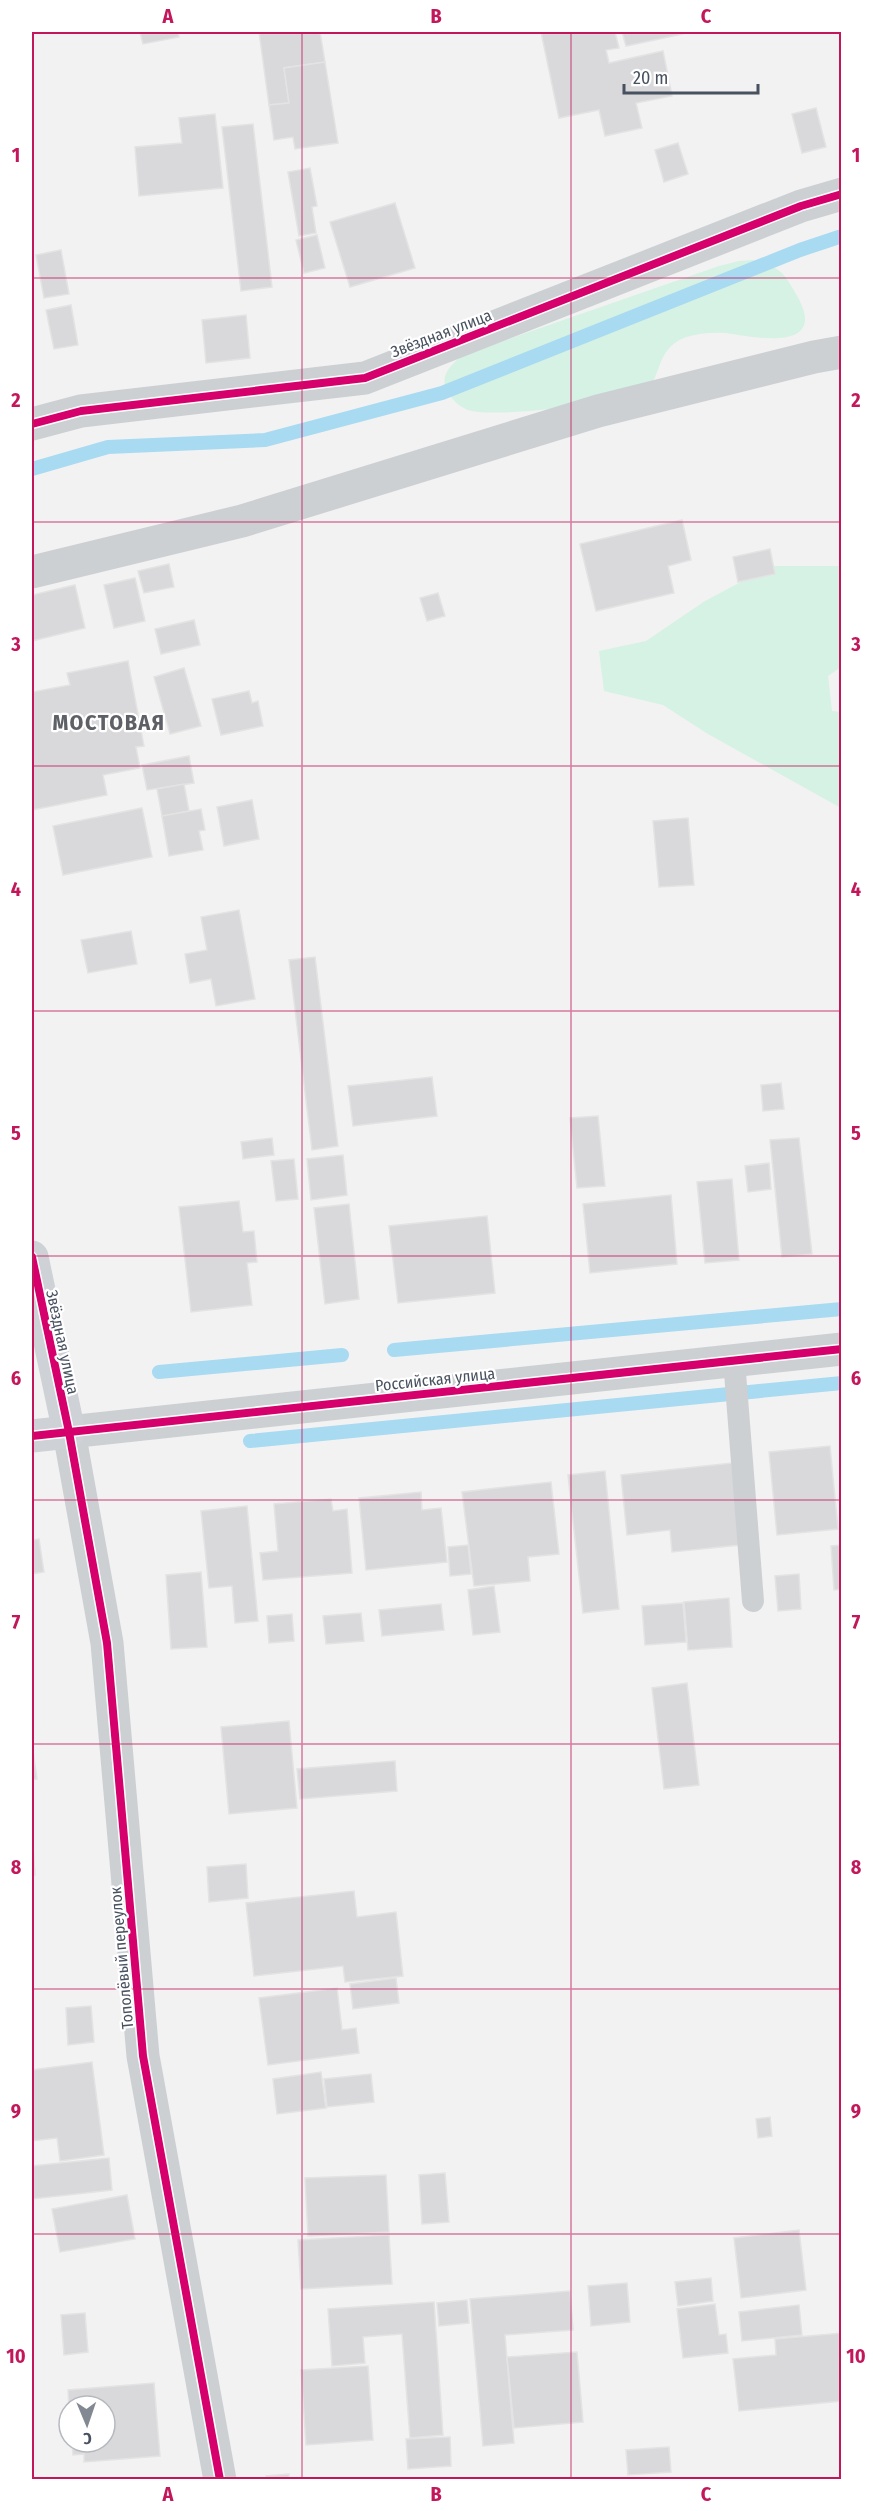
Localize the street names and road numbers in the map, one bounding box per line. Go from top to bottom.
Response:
street label: Звёздная улица [388,305,494,361]
street label: Звёздная улица [42,1288,83,1396]
street label: Российская улица [374,1364,496,1395]
street label: Тополёвый переулок [106,1886,137,2030]

